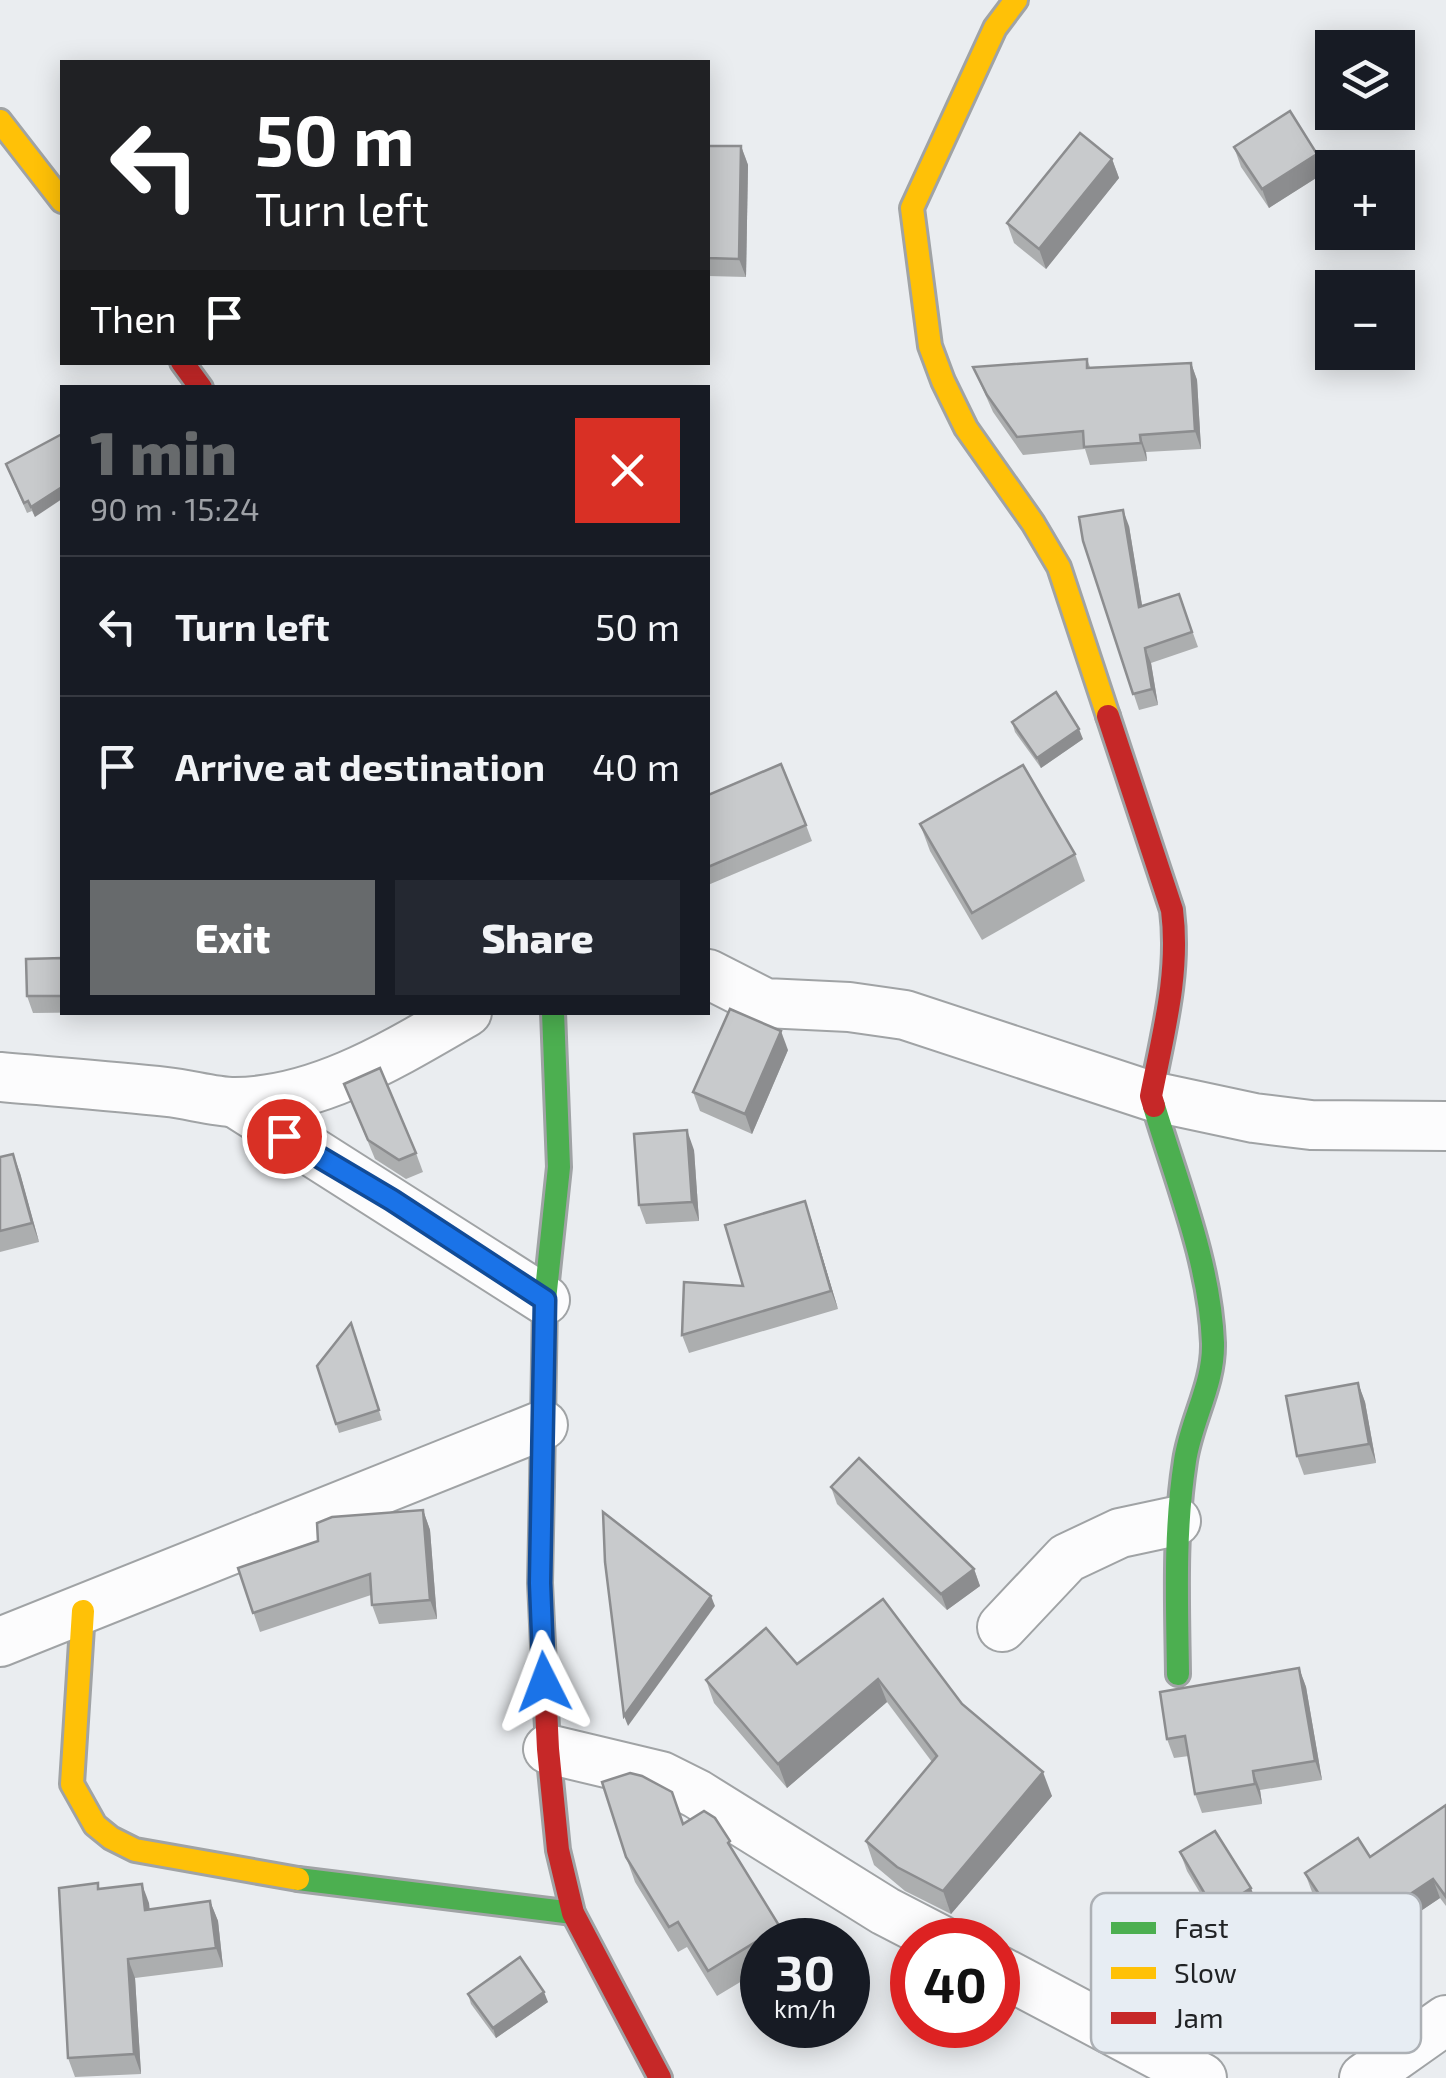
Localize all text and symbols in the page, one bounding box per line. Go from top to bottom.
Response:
map controls [1315,30,1415,370]
button: layers [1315,30,1415,130]
text: 50 m [255,96,415,180]
icon: left [90,100,220,230]
button: + [1315,150,1415,250]
text: Turn left [255,181,429,235]
button: − [1315,270,1415,370]
icon: arrive [197,290,252,345]
text: Then [90,295,177,341]
text: 1 min [90,415,237,487]
button: close [575,418,680,523]
text: 90 m · 15:24 [90,489,260,527]
icon: left [90,599,145,654]
text: Turn left [175,603,330,649]
text: 50 m [595,603,680,649]
icon: arrive [90,739,145,794]
text: Arrive at destination [175,743,545,789]
text: 40 m [592,743,680,789]
button: Exit [90,880,375,995]
button: Share [395,880,680,995]
pin [242,1094,327,1179]
icon: arrive [257,1109,312,1164]
position arrow [492,1630,596,1734]
legend [1091,1893,1421,2053]
text: Fast [1174,1910,1229,1944]
speed limit sign: 40 [890,1918,1020,2048]
text: 30 [775,1941,835,2001]
text: Slow [1174,1955,1237,1989]
text: km/h [774,1993,836,2023]
text: Jam [1174,2000,1223,2034]

